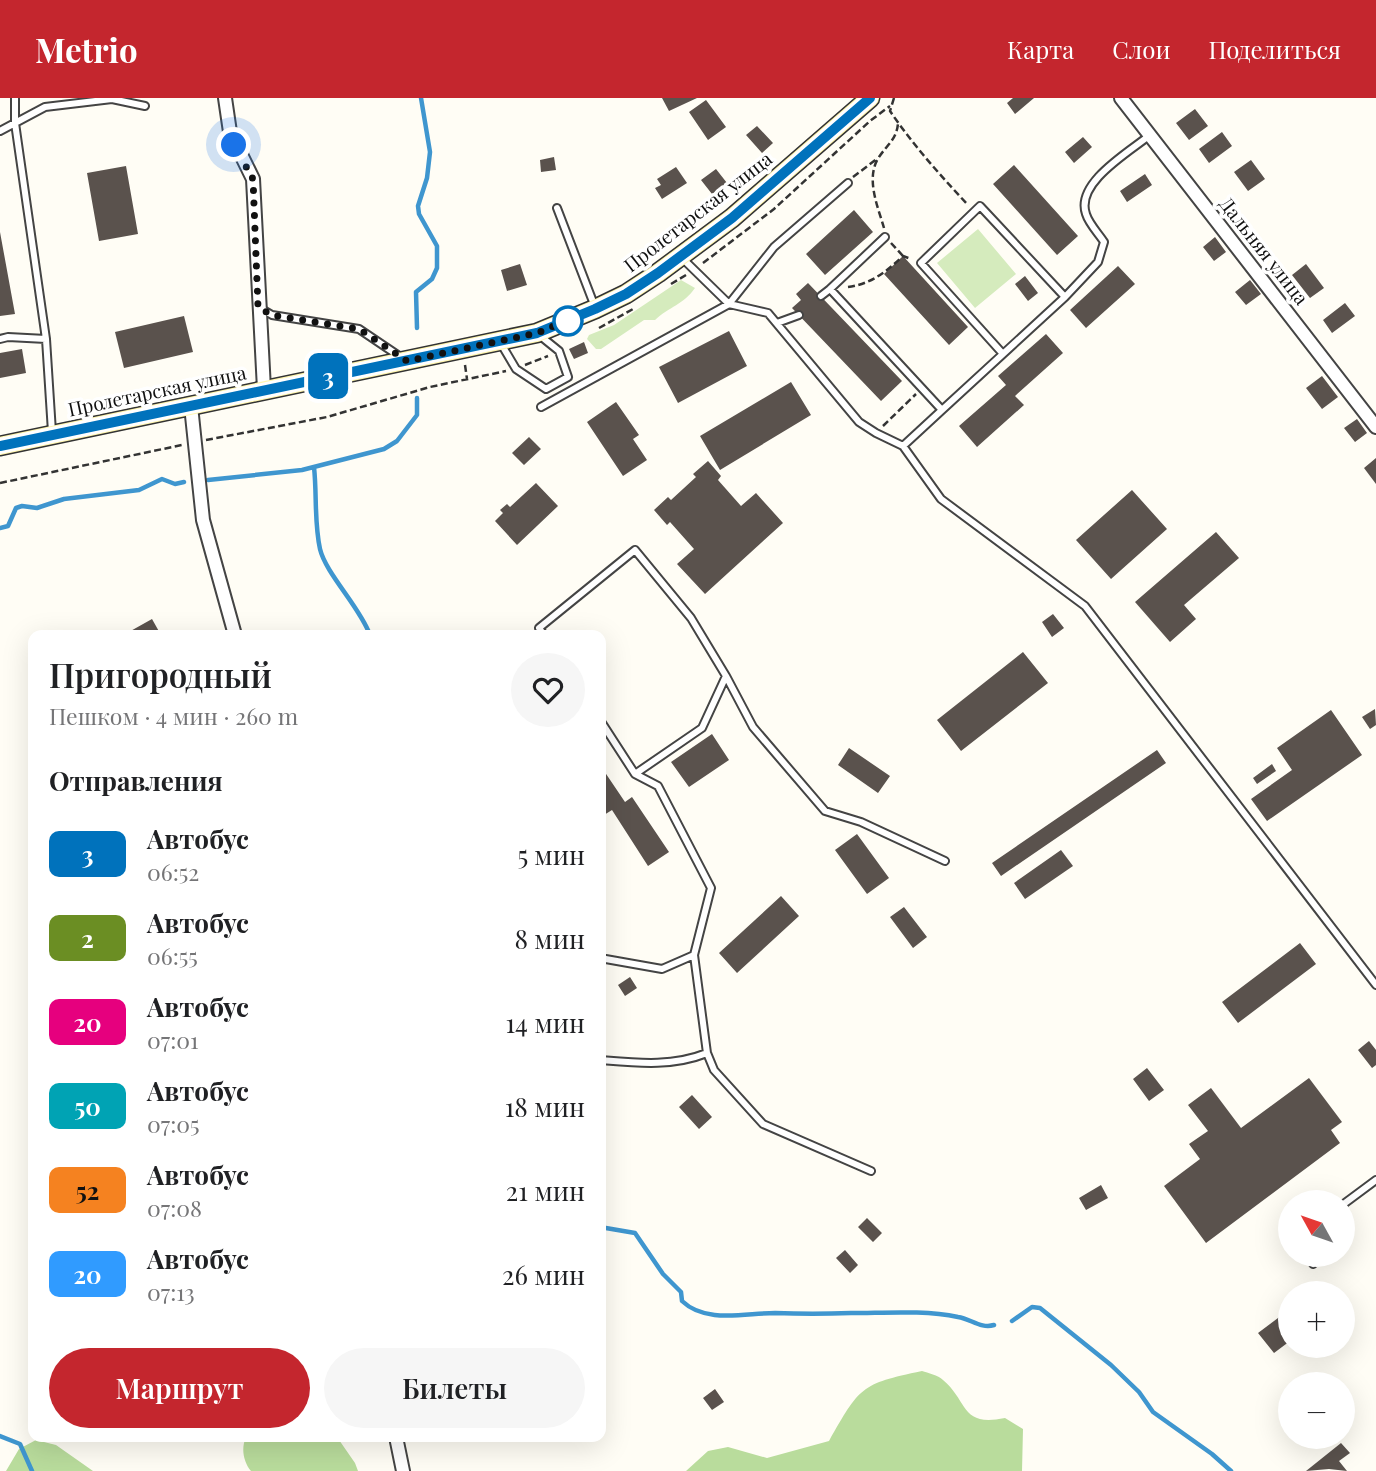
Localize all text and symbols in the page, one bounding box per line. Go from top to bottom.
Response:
text: Metrio [35,27,138,71]
text: Карта [1007,33,1074,65]
text: Слои [1112,33,1171,65]
text: Поделиться [1209,33,1341,65]
your location [216,127,251,162]
street label: Пролетарская улица [618,145,777,277]
street label: Дальняя улица [1215,191,1315,310]
unlabelled marker [553,306,583,336]
line badge: 3 [305,353,351,399]
street label: Пролетарская улица [65,358,249,422]
text: 3 [322,360,334,392]
text: Пригородный [49,652,272,696]
button: heart [511,653,585,727]
text: Пешком · 4 мин · 260 m [49,700,298,731]
text: Отправления [49,763,223,798]
text: Автобус [147,821,249,856]
text: 5 мин [517,837,585,872]
text: 3 [82,838,93,870]
text: 06:52 [147,856,199,887]
text: Автобус [147,905,249,940]
text: 8 мин [514,921,585,956]
text: 2 [81,922,94,954]
text: 06:55 [147,940,198,971]
text: Автобус [147,989,249,1024]
text: 14 мин [505,1005,585,1040]
text: 20 [73,1006,102,1038]
text: 07:01 [147,1024,199,1055]
text: Автобус [147,1073,249,1108]
text: 18 мин [505,1089,585,1124]
text: 50 [74,1090,101,1122]
text: 07:05 [147,1108,200,1139]
text: Автобус [147,1157,249,1192]
text: 21 мин [506,1173,585,1208]
text: 52 [76,1174,99,1206]
north arrow [1278,1190,1354,1267]
map controls [1278,1190,1355,1449]
text: 07:08 [147,1192,202,1223]
text: Автобус [147,1241,249,1276]
text: 26 мин [502,1257,585,1292]
text: 20 [73,1258,102,1290]
text: 07:13 [147,1276,195,1307]
button: + [1278,1281,1355,1358]
button: Маршрут [49,1348,310,1428]
button: Билеты [324,1348,585,1428]
button: − [1278,1372,1355,1449]

